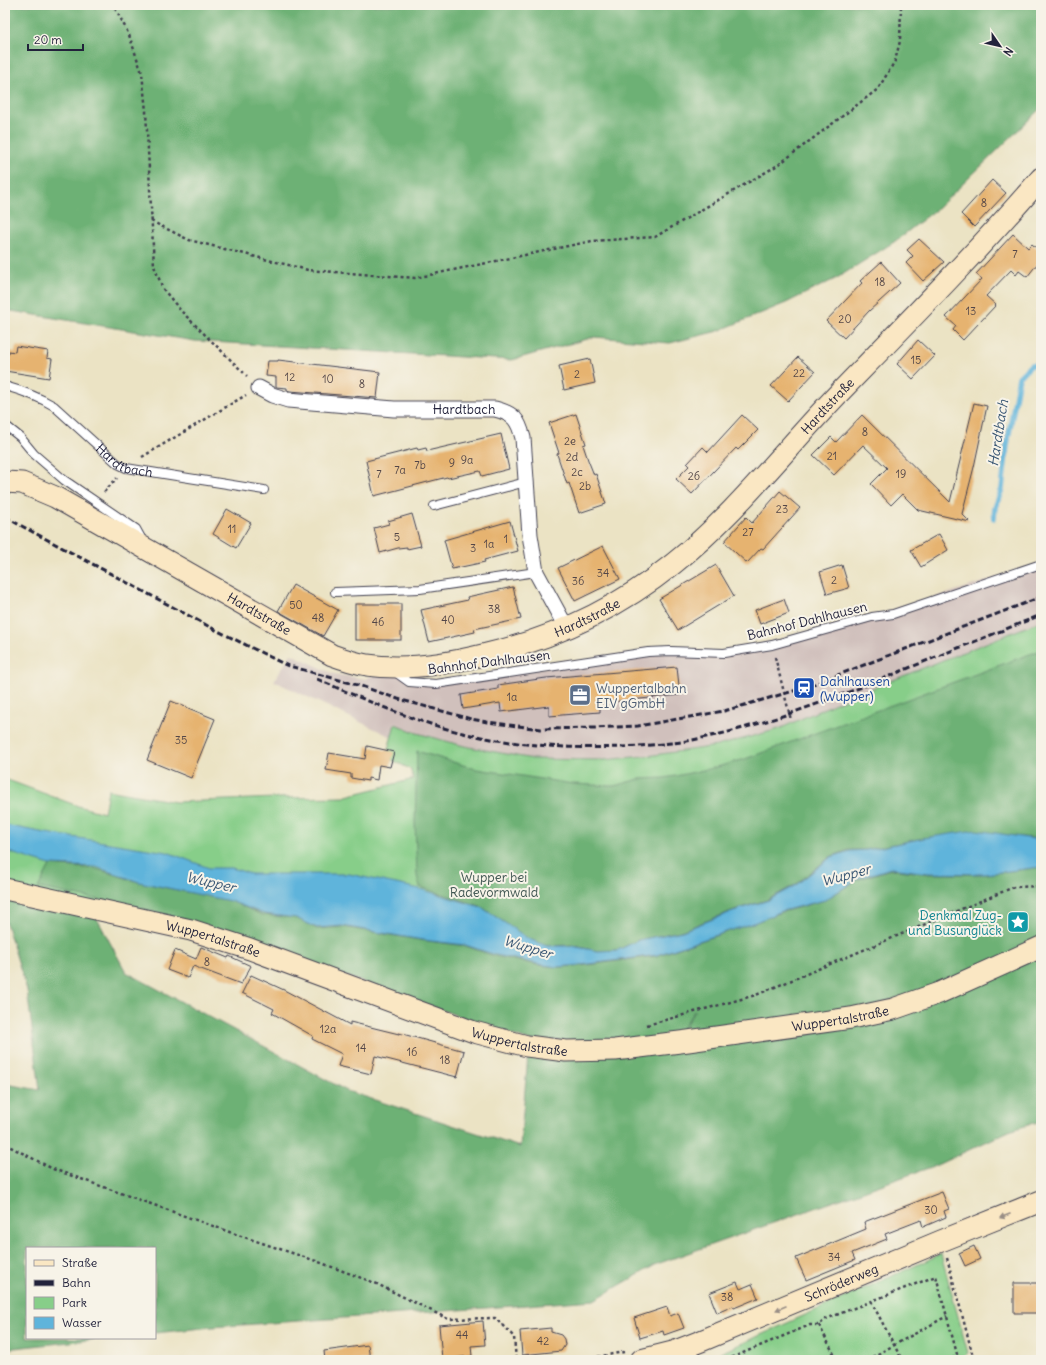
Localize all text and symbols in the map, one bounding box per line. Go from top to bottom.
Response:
scale bar [28,26,83,52]
north arrow [980,26,1020,66]
text: 20 m [34,32,62,47]
text: N [1000,45,1016,59]
house number: 8 [981,196,987,210]
house number: 7 [1012,247,1018,261]
house number: 18 [875,275,885,289]
house number: 13 [966,304,976,318]
house number: 20 [838,312,852,326]
house number: 15 [911,353,921,367]
house number: 22 [793,366,805,380]
house number: 2 [574,367,580,381]
house number: 12 [285,370,295,384]
house number: 10 [322,372,334,386]
street label: Hardtstraße [797,374,858,437]
house number: 8 [359,377,365,391]
water label: Hardtbach [984,397,1012,468]
street label: Hardtbach [433,401,496,418]
house number: 8 [862,425,868,439]
house number: 2e [564,434,576,448]
street label: Hardtbach [92,440,154,481]
house number: 21 [827,449,837,463]
house number: 2d [566,450,579,464]
house number: 9a [461,453,473,467]
house number: 9 [449,456,455,470]
house number: 7b [414,458,426,472]
house number: 7a [394,463,406,477]
house number: 2c [571,465,583,479]
house number: 7 [376,467,382,481]
house number: 19 [896,467,906,481]
house number: 26 [688,469,700,483]
house number: 2b [579,479,591,493]
house number: 23 [776,502,788,516]
house number: 11 [228,522,236,536]
house number: 27 [742,525,754,539]
house number: 5 [394,530,400,544]
house number: 1 [504,532,508,546]
house number: 1a [484,537,494,551]
house number: 3 [470,541,476,555]
house number: 34 [597,566,609,580]
house number: 2 [831,573,837,587]
house number: 36 [572,574,584,588]
street label: Hardtstraße [224,589,294,638]
street label: Hardtstraße [552,594,623,641]
house number: 50 [289,598,303,612]
street label: Bahnhof Dahlhausen [745,598,869,644]
house number: 38 [488,602,500,616]
house number: 48 [312,611,324,625]
house number: 40 [441,613,455,627]
house number: 46 [372,615,384,629]
street label: Bahnhof Dahlhausen [427,646,552,678]
place label: Dahlhausen (Wupper) [820,673,890,705]
station icon: Dahlhausen (Wupper) [791,675,817,701]
place label: Wuppertalbahn EIV gGmbH [596,680,687,712]
office icon: Wuppertalbahn EIV gGmbH [567,682,593,708]
house number: 1a [507,690,517,704]
house number: 35 [175,733,187,747]
water label: Wupper [820,859,875,890]
water label: Wupper [185,868,240,897]
park label: Wupper bei Radevormwald [450,869,539,901]
place label: Denkmal Zug- und Busunglück [908,907,1002,939]
place icon: Denkmal Zug- und Busunglück [1005,909,1031,935]
street label: Wuppertalstraße [164,916,263,961]
water label: Wupper [502,931,557,964]
house number: 8 [204,955,210,969]
street label: Wuppertalstraße [791,1002,890,1035]
house number: 12a [320,1022,336,1036]
street label: Wuppertalstraße [470,1023,569,1060]
house number: 14 [356,1041,366,1055]
house number: 16 [407,1045,417,1059]
house number: 18 [440,1053,450,1067]
house number: 30 [924,1203,938,1217]
one-way arrow [998,1213,1010,1219]
legend [26,1247,156,1339]
house number: 34 [828,1250,840,1264]
text: Straße [62,1255,97,1270]
street label: Schröderweg [802,1260,881,1305]
text: Bahn [62,1275,91,1290]
house number: 38 [721,1290,733,1304]
text: Park [62,1295,87,1310]
one-way arrow [775,1305,787,1311]
text: Wasser [62,1315,102,1330]
house number: 44 [456,1328,468,1342]
house number: 42 [537,1334,549,1348]

